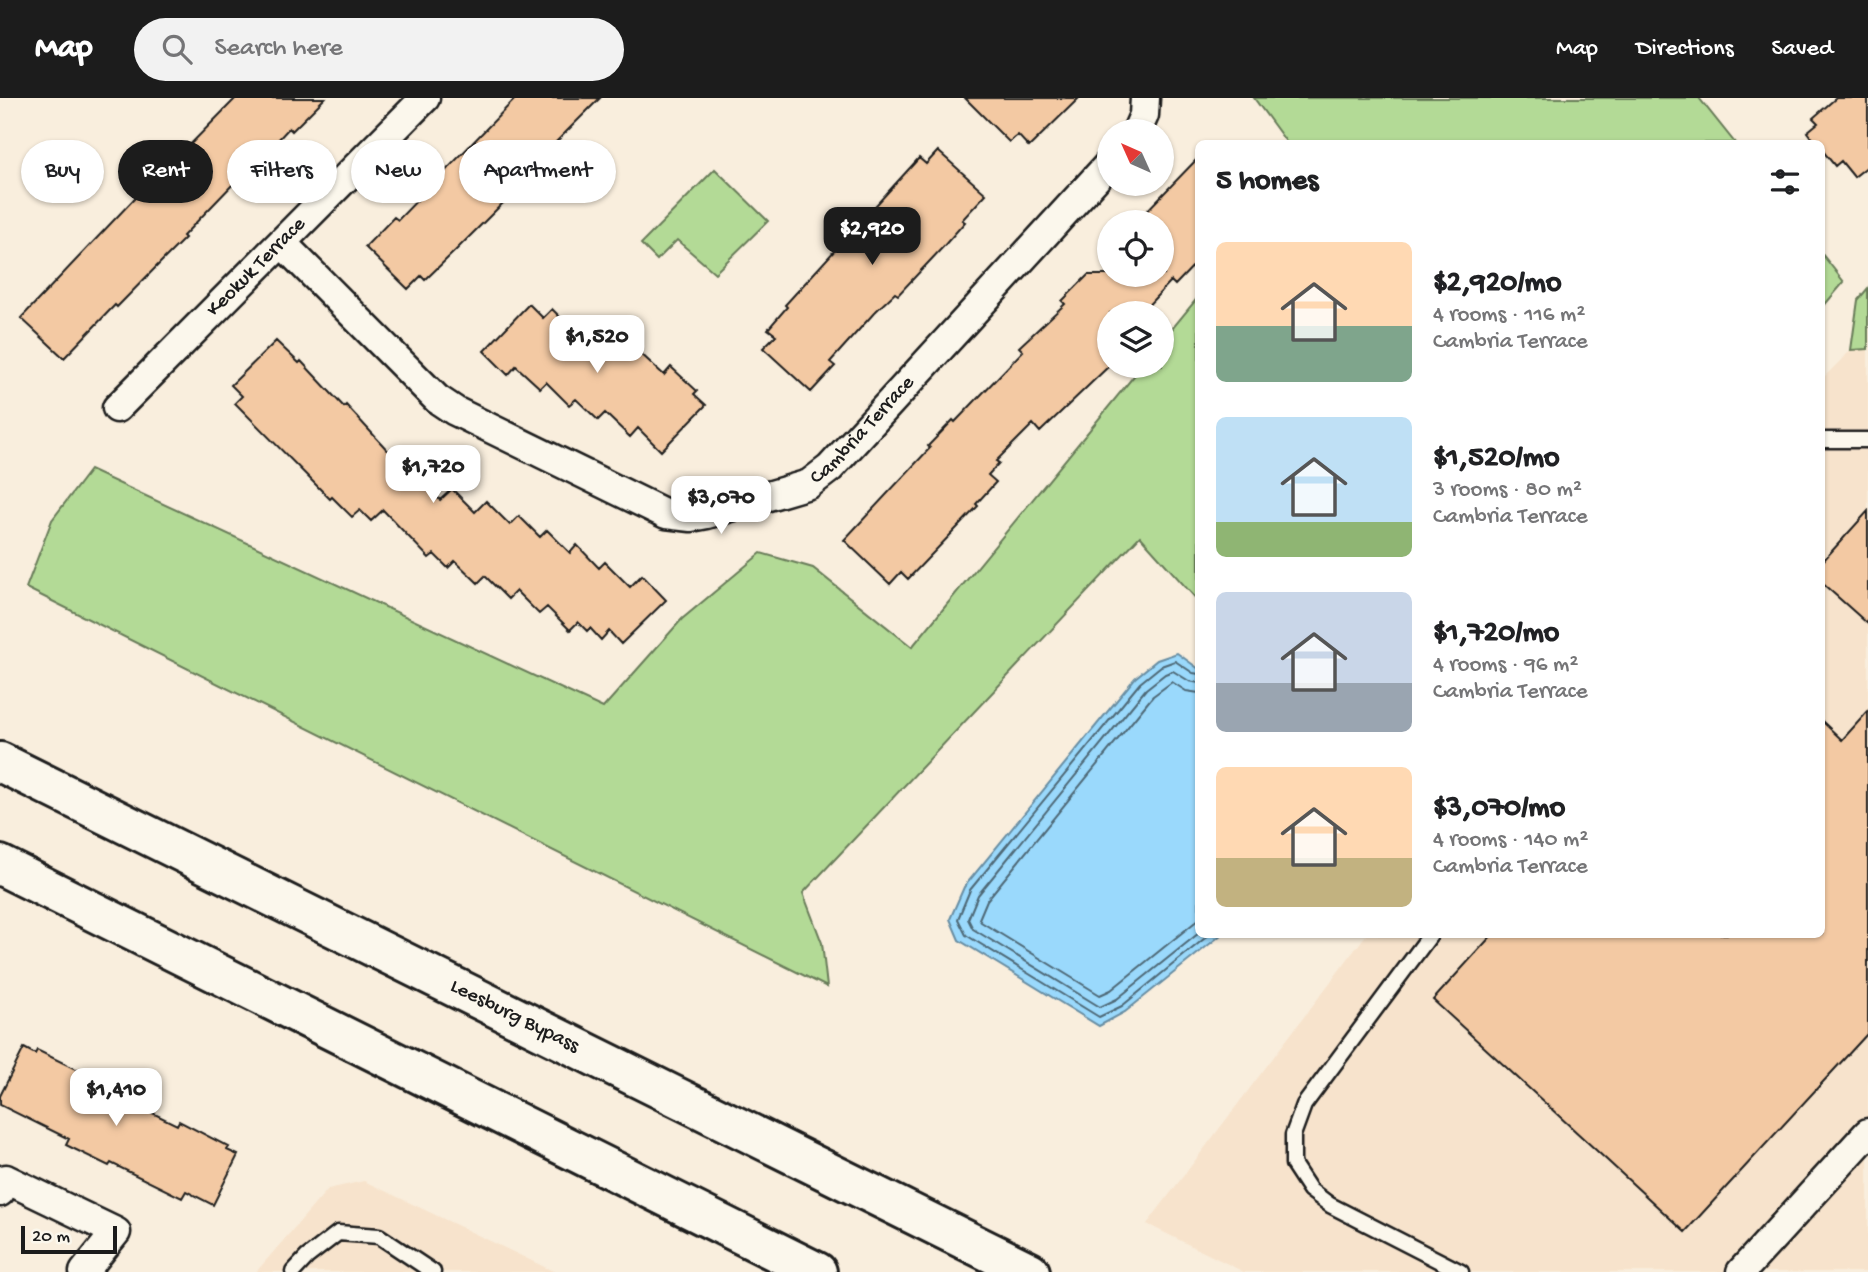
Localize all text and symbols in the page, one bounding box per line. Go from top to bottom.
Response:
search box [134,18,624,81]
text: Map [35,30,92,68]
icon: search [158,30,196,68]
text: Search here [214,34,343,65]
text: Map [1556,35,1598,64]
text: Directions [1636,35,1734,64]
text: Saved [1772,35,1833,64]
north arrow [1097,119,1174,196]
map controls [1097,119,1174,378]
chip: Buy [21,140,104,203]
chip: Rent [118,140,213,203]
chip: Filters [227,140,337,203]
chip: New [351,140,445,203]
chip: Apartment [459,140,616,203]
icon: filters [1766,163,1804,201]
text: 5 homes [1216,165,1318,200]
pin: $2,920 [815,208,929,267]
button: locate [1097,210,1174,287]
street label: Keokuk Terrace [202,212,312,323]
text: $2,920 [840,216,904,243]
text: $2,920/mo [1433,267,1561,302]
icon: home [1272,270,1356,354]
button: layers [1097,301,1174,378]
text: 4 rooms · 116 m² [1433,302,1585,329]
pin: $1,520 [540,316,654,375]
text: $1,520 [565,324,629,351]
text: Cambria Terrace [1433,329,1588,356]
street label: Cambria Terrace [806,370,921,491]
text: $1,520/mo [1433,442,1560,477]
icon: home [1272,445,1356,529]
pin: $1,720 [376,446,490,505]
text: $1,720 [401,454,465,481]
pin: $3,070 [664,476,778,536]
text: 3 rooms · 80 m² [1433,477,1582,504]
text: $3,070 [687,485,755,512]
text: Cambria Terrace [1433,504,1588,531]
text: $1,720/mo [1433,617,1559,652]
icon: home [1272,620,1356,704]
text: 4 rooms · 96 m² [1433,652,1578,679]
text: Cambria Terrace [1433,679,1588,706]
text: $3,070/mo [1433,792,1565,827]
icon: home [1272,795,1356,879]
text: 4 rooms · 140 m² [1433,827,1588,854]
text: Cambria Terrace [1433,854,1588,881]
street label: Leesburg Bypass [446,974,584,1060]
pin: $1,410 [59,1068,173,1128]
text: $1,410 [86,1077,146,1104]
scale bar [21,1223,117,1255]
text: 20 m [32,1226,70,1249]

